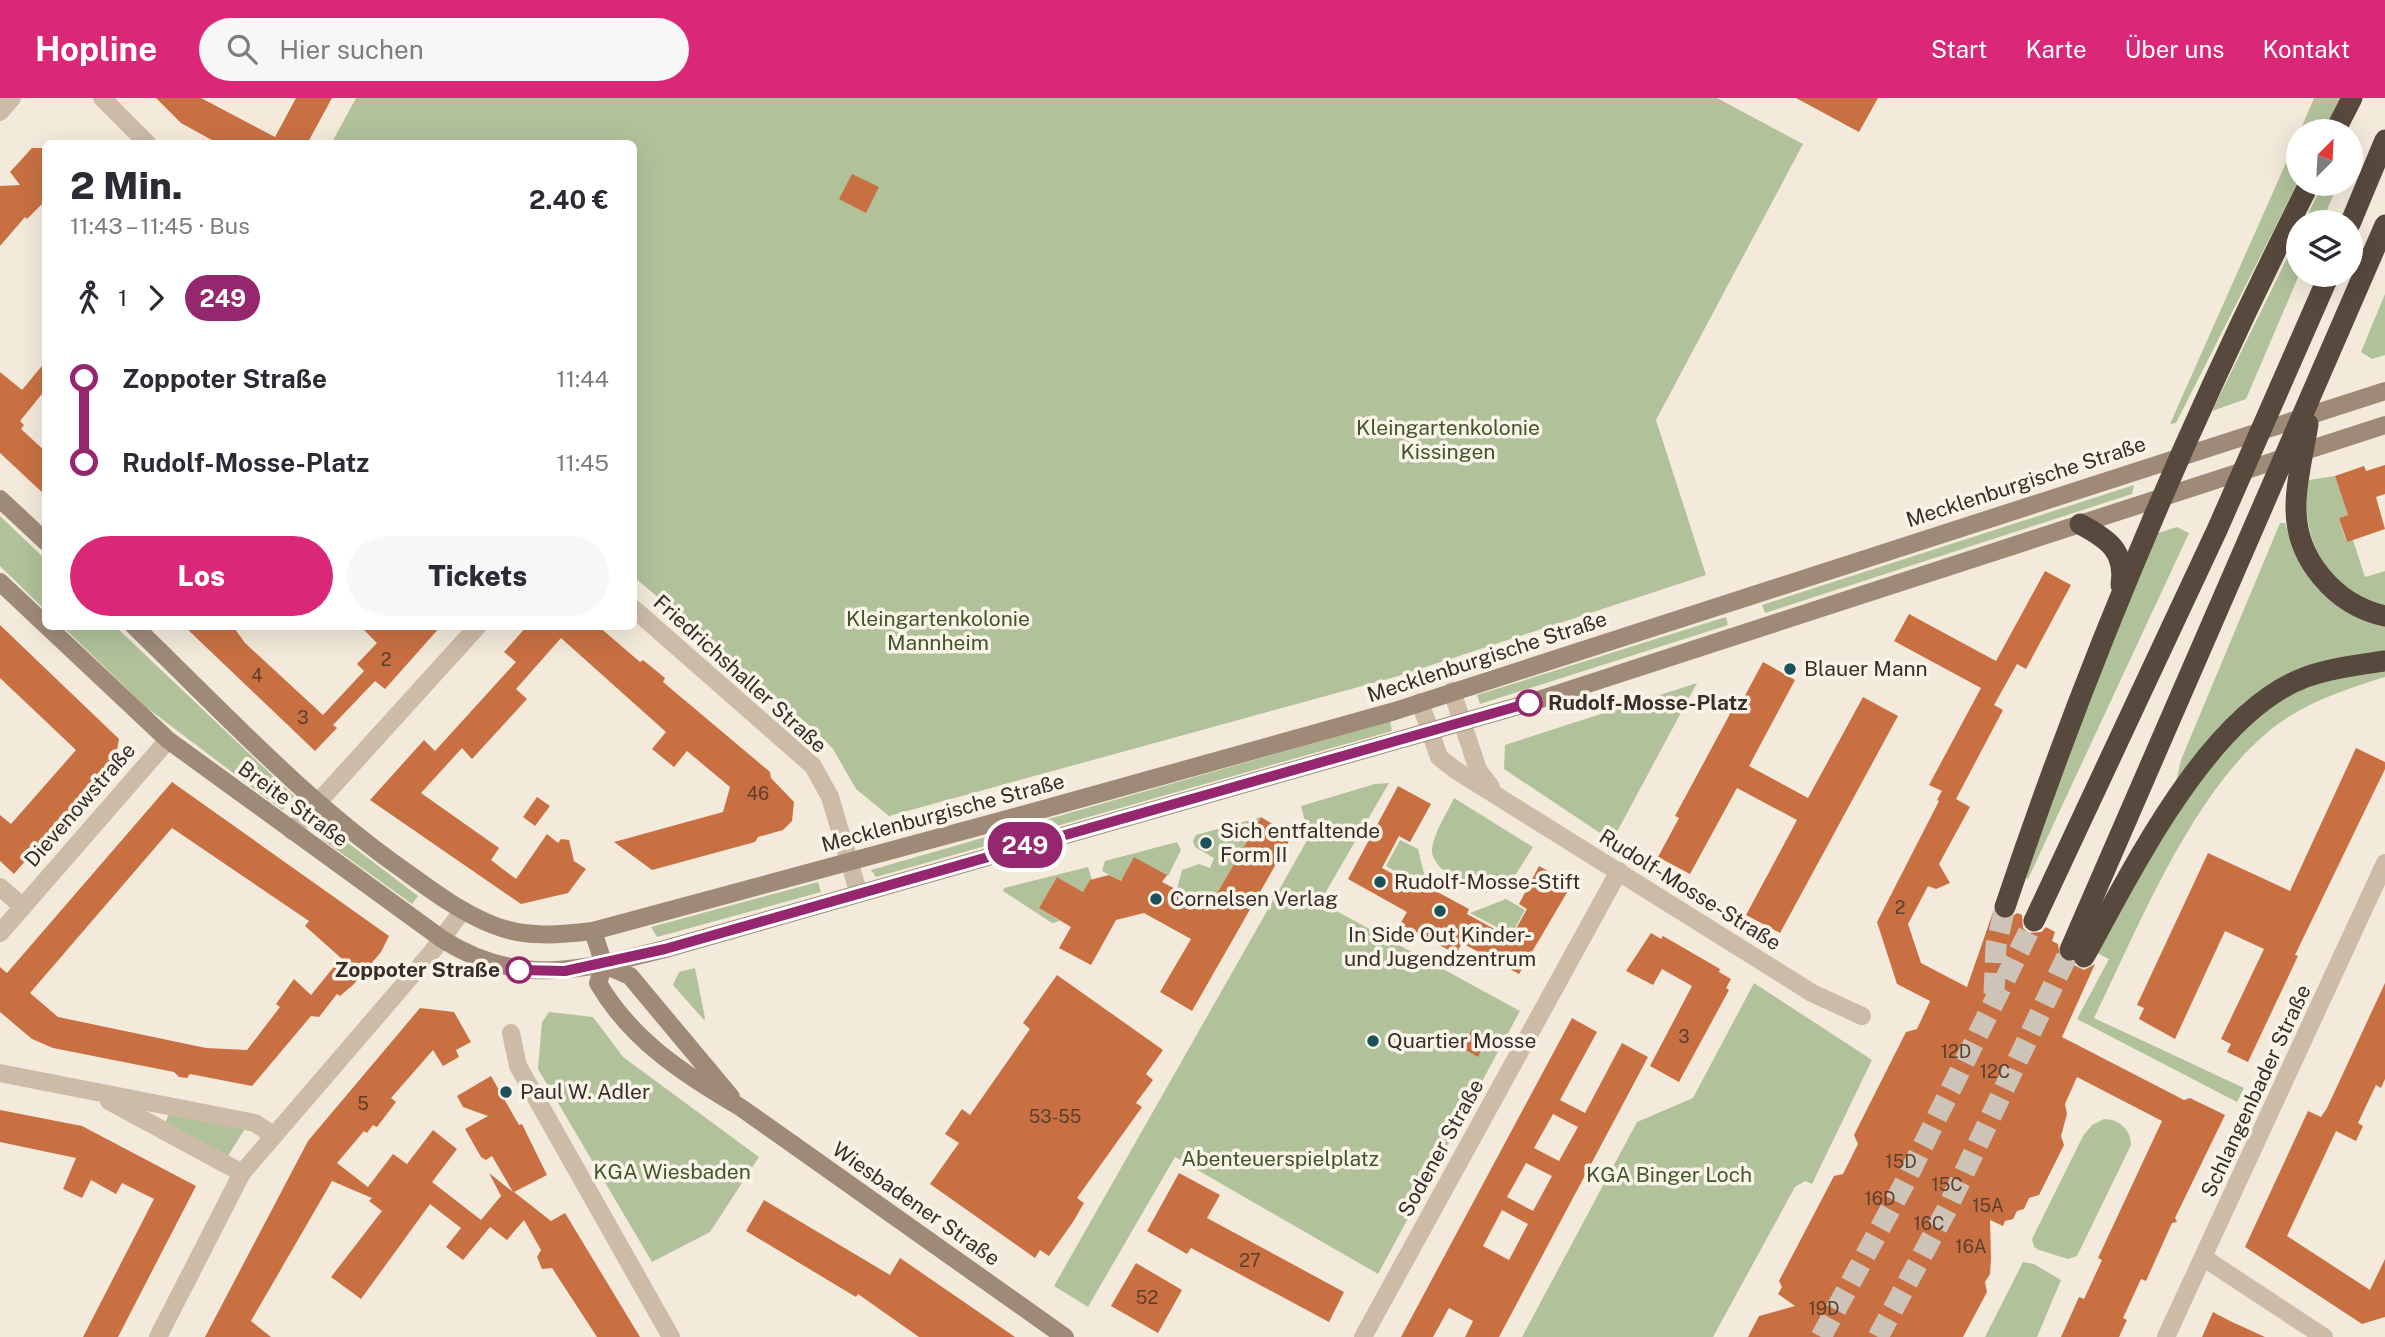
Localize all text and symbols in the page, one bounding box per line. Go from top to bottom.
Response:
search box [199,18,689,81]
text: Hopline [35,30,157,68]
icon: search [223,30,261,68]
text: Hier suchen [279,34,424,65]
text: Start [1931,35,1987,63]
text: Karte [2025,35,2087,63]
text: Über uns [2125,35,2224,63]
text: Kontakt [2262,35,2350,63]
north arrow [2286,119,2362,196]
map controls [2286,119,2363,287]
text: 2 Min. [70,163,183,208]
text: 2.40 € [529,184,609,215]
button: layers [2286,210,2363,287]
text: 11:43 – 11:45 · Bus [70,212,250,239]
icon: walk [70,279,108,317]
icon: forward [137,279,175,317]
text: 1 [118,284,127,311]
text: 249 [199,284,246,312]
text: Zoppoter Straße [122,363,327,394]
text: 11:44 [556,365,609,392]
park label: Kleingartenkolonie Kissingen [1356,415,1540,464]
street label: Mecklenburgische Straße [1903,431,2149,532]
text: Rudolf-Mosse-Platz [122,447,369,478]
text: 11:45 [556,449,609,476]
button: Los [70,536,333,616]
button: Tickets [347,536,609,616]
street label: Friedrichshaller Straße [649,589,832,758]
park label: Kleingartenkolonie Mannheim [846,606,1030,655]
street label: Mecklenburgische Straße [1364,606,1610,707]
house number: 2 [381,649,391,670]
place label: Blauer Mann [1804,656,1928,681]
marker: Blauer Mann [1782,661,1798,677]
house number: 4 [251,665,263,686]
marker: Rudolf-Mosse-Platz [1516,690,1542,716]
place label: Rudolf-Mosse-Platz [1548,690,1748,715]
house number: 3 [297,707,309,728]
street label: Dievenowstraße [19,738,140,872]
street label: Breite Straße [234,755,353,852]
street label: Mecklenburgische Straße [819,768,1067,857]
house number: 46 [747,783,769,804]
place label: Sich entfaltende Form II [1220,818,1380,867]
line badge: 249 [985,822,1065,868]
street label: Rudolf-Mosse-Straße [1595,824,1786,956]
text: 249 [1002,831,1048,859]
marker: Sich entfaltende Form II [1198,835,1214,851]
place label: Rudolf-Mosse-Stift [1394,869,1580,894]
marker: Rudolf-Mosse-Stift [1372,874,1388,890]
place label: Cornelsen Verlag [1170,886,1338,911]
marker: Cornelsen Verlag [1148,891,1164,907]
house number: 2 [1895,897,1905,918]
marker: In Side Out Kinder- und Jugendzentrum [1432,903,1448,919]
place label: In Side Out Kinder- und Jugendzentrum [1344,922,1536,971]
place label: Zoppoter Straße [334,957,500,982]
marker: Zoppoter Straße [506,957,532,983]
street label: Schlangenbader Straße [2195,981,2316,1201]
house number: 3 [1678,1026,1690,1047]
place label: Quartier Mosse [1387,1028,1536,1053]
marker: Quartier Mosse [1365,1033,1381,1049]
house number: 12D [1941,1041,1971,1062]
house number: 12C [1980,1061,2010,1082]
street label: Sodener Straße [1392,1075,1489,1221]
place label: Paul W. Adler [520,1079,650,1104]
marker: Paul W. Adler [498,1084,514,1100]
house number: 5 [357,1093,369,1114]
house number: 53-55 [1029,1106,1081,1127]
street label: Wiesbadener Straße [828,1136,1005,1271]
park label: Abenteuerspielplatz [1181,1146,1379,1171]
house number: 15D [1885,1151,1917,1172]
park label: KGA Wiesbaden [593,1159,751,1184]
park label: KGA Binger Loch [1586,1162,1752,1187]
house number: 15C [1931,1174,1963,1195]
house number: 16D [1864,1188,1896,1209]
house number: 15A [1972,1195,2004,1216]
house number: 16C [1914,1213,1944,1234]
house number: 16A [1955,1236,1987,1257]
house number: 27 [1239,1250,1261,1271]
house number: 52 [1136,1287,1158,1308]
house number: 19D [1808,1298,1840,1319]

